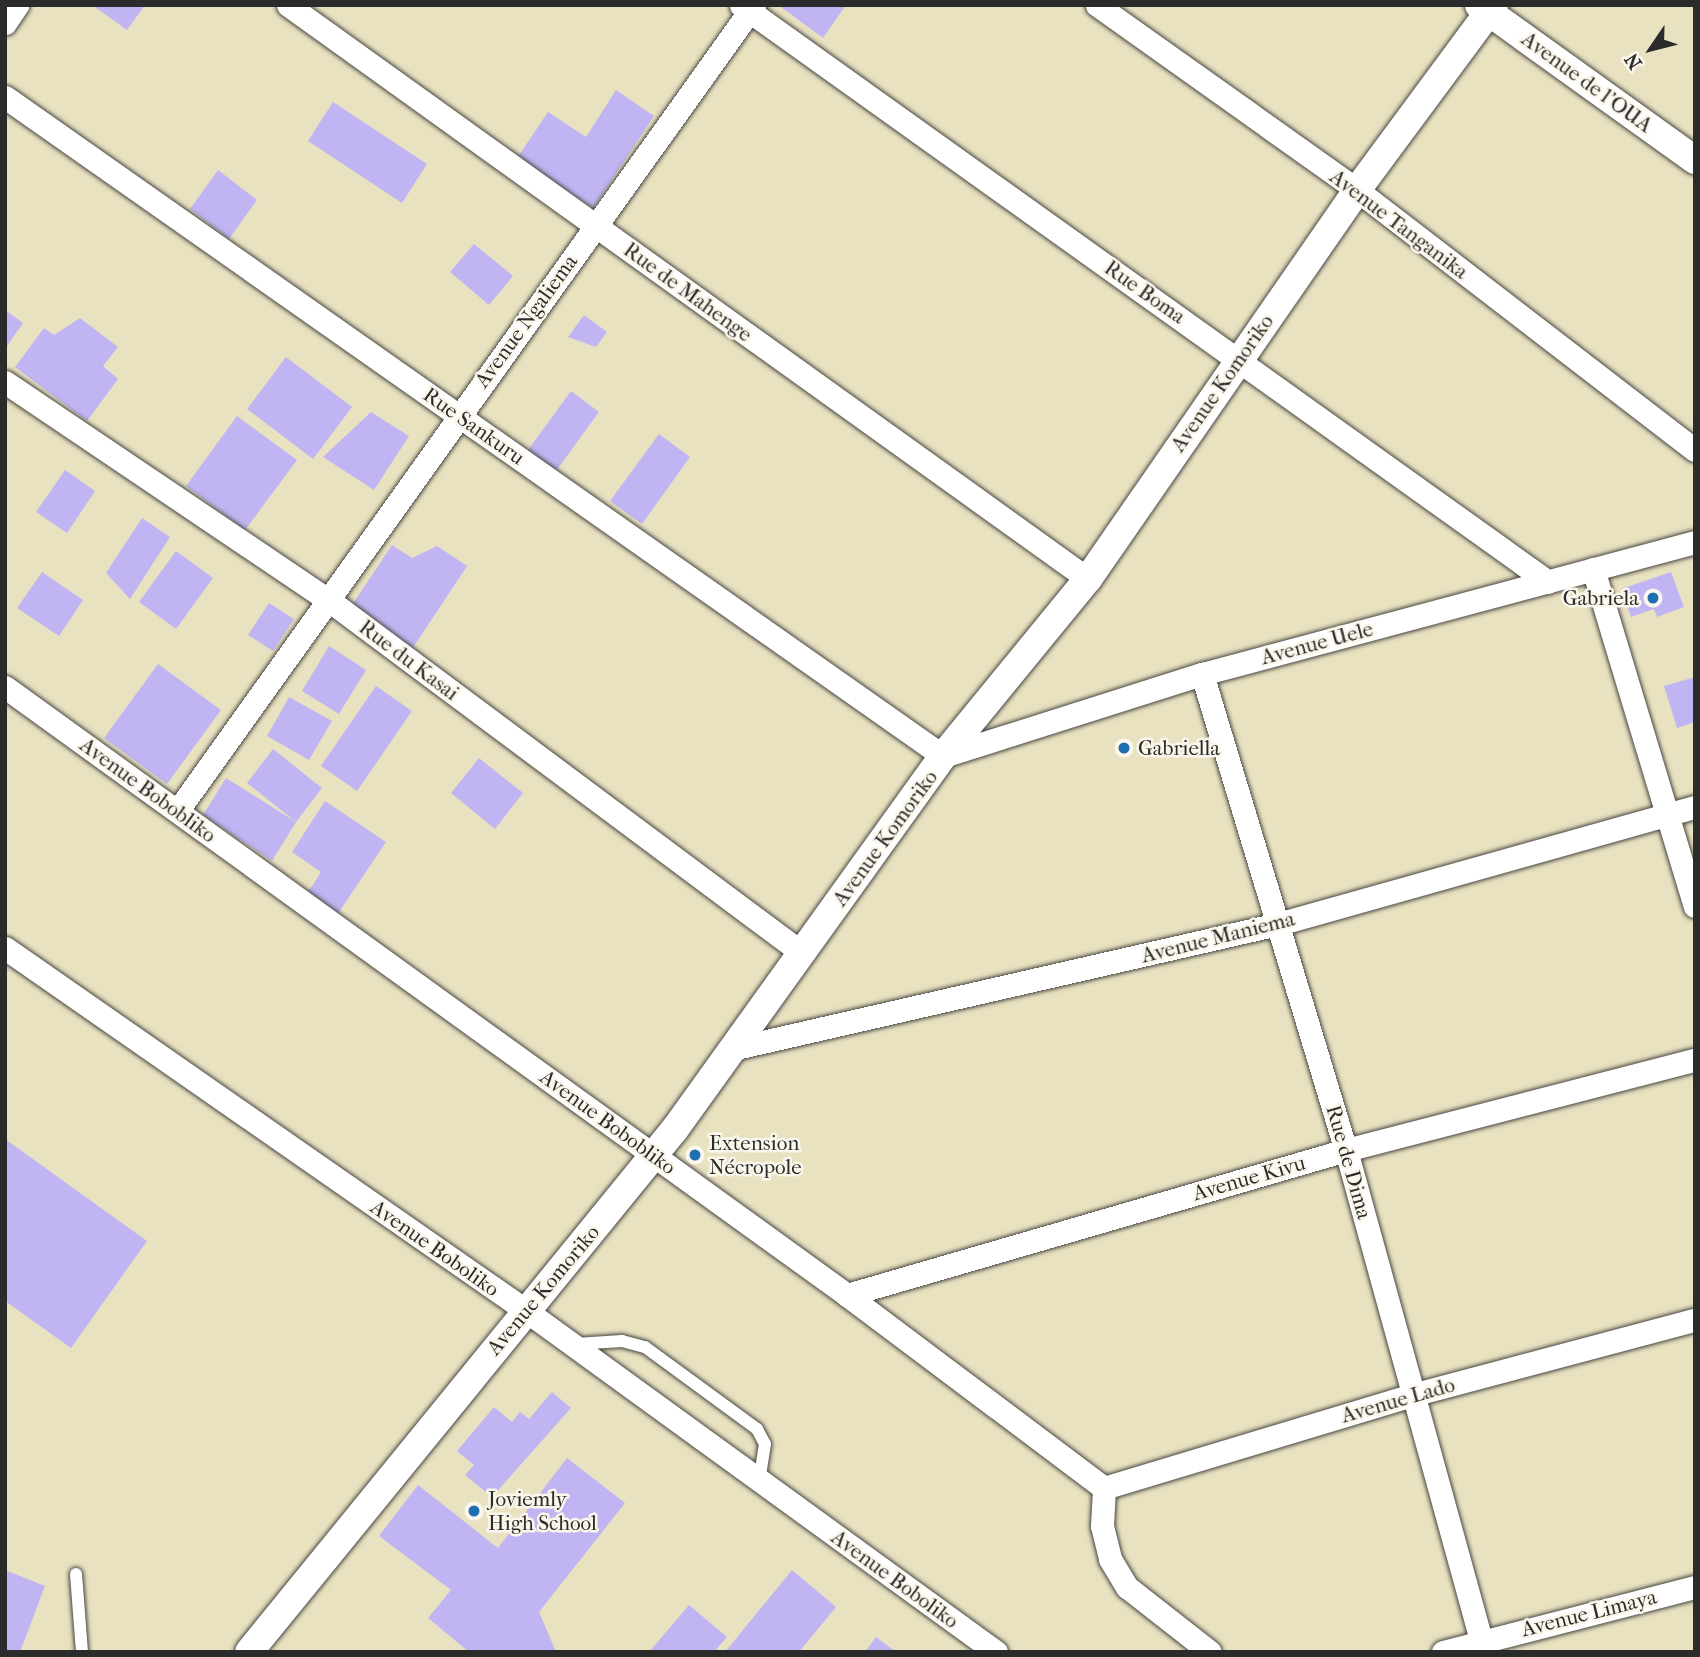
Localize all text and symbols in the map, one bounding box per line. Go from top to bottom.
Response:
north arrow [1616,14,1686,84]
street label: Avenue de l’OUA [1517,26,1657,138]
text: N [1621,49,1647,73]
street label: Avenue Tanganika [1325,164,1473,284]
street label: Rue de Mahenge [619,237,757,347]
street label: Avenue Ngaliema [469,250,583,392]
street label: Rue Boma [1100,255,1190,329]
street label: Avenue Komoriko [1165,309,1279,457]
street label: Rue Sankuru [418,382,530,470]
place label: Gabriela [1563,585,1639,611]
marker: Gabriela [1645,590,1661,606]
street label: Rue du Kasai [354,614,464,706]
street label: Avenue Uele [1258,616,1376,670]
street label: Avenue Bobobliko [75,732,221,848]
place label: Gabriella [1138,735,1220,761]
marker: Gabriella [1116,740,1132,756]
street label: Avenue Komoriko [827,765,943,911]
street label: Avenue Maniema [1139,906,1297,968]
street label: Avenue Bobobliko [535,1064,681,1180]
street label: Rue de Dima [1321,1102,1377,1222]
place label: Extension Nécropole [709,1130,802,1180]
marker: Extension Nécropole [687,1147,703,1163]
street label: Avenue Kivu [1190,1150,1308,1206]
street label: Avenue Boboliko [366,1194,504,1302]
street label: Avenue Komoriko [481,1220,605,1360]
street label: Avenue Lado [1338,1372,1458,1428]
place label: Joviemly High School [488,1486,597,1536]
marker: Joviemly High School [466,1503,482,1519]
street label: Avenue Boboliko [826,1524,964,1634]
street label: Avenue Limaya [1519,1584,1659,1642]

